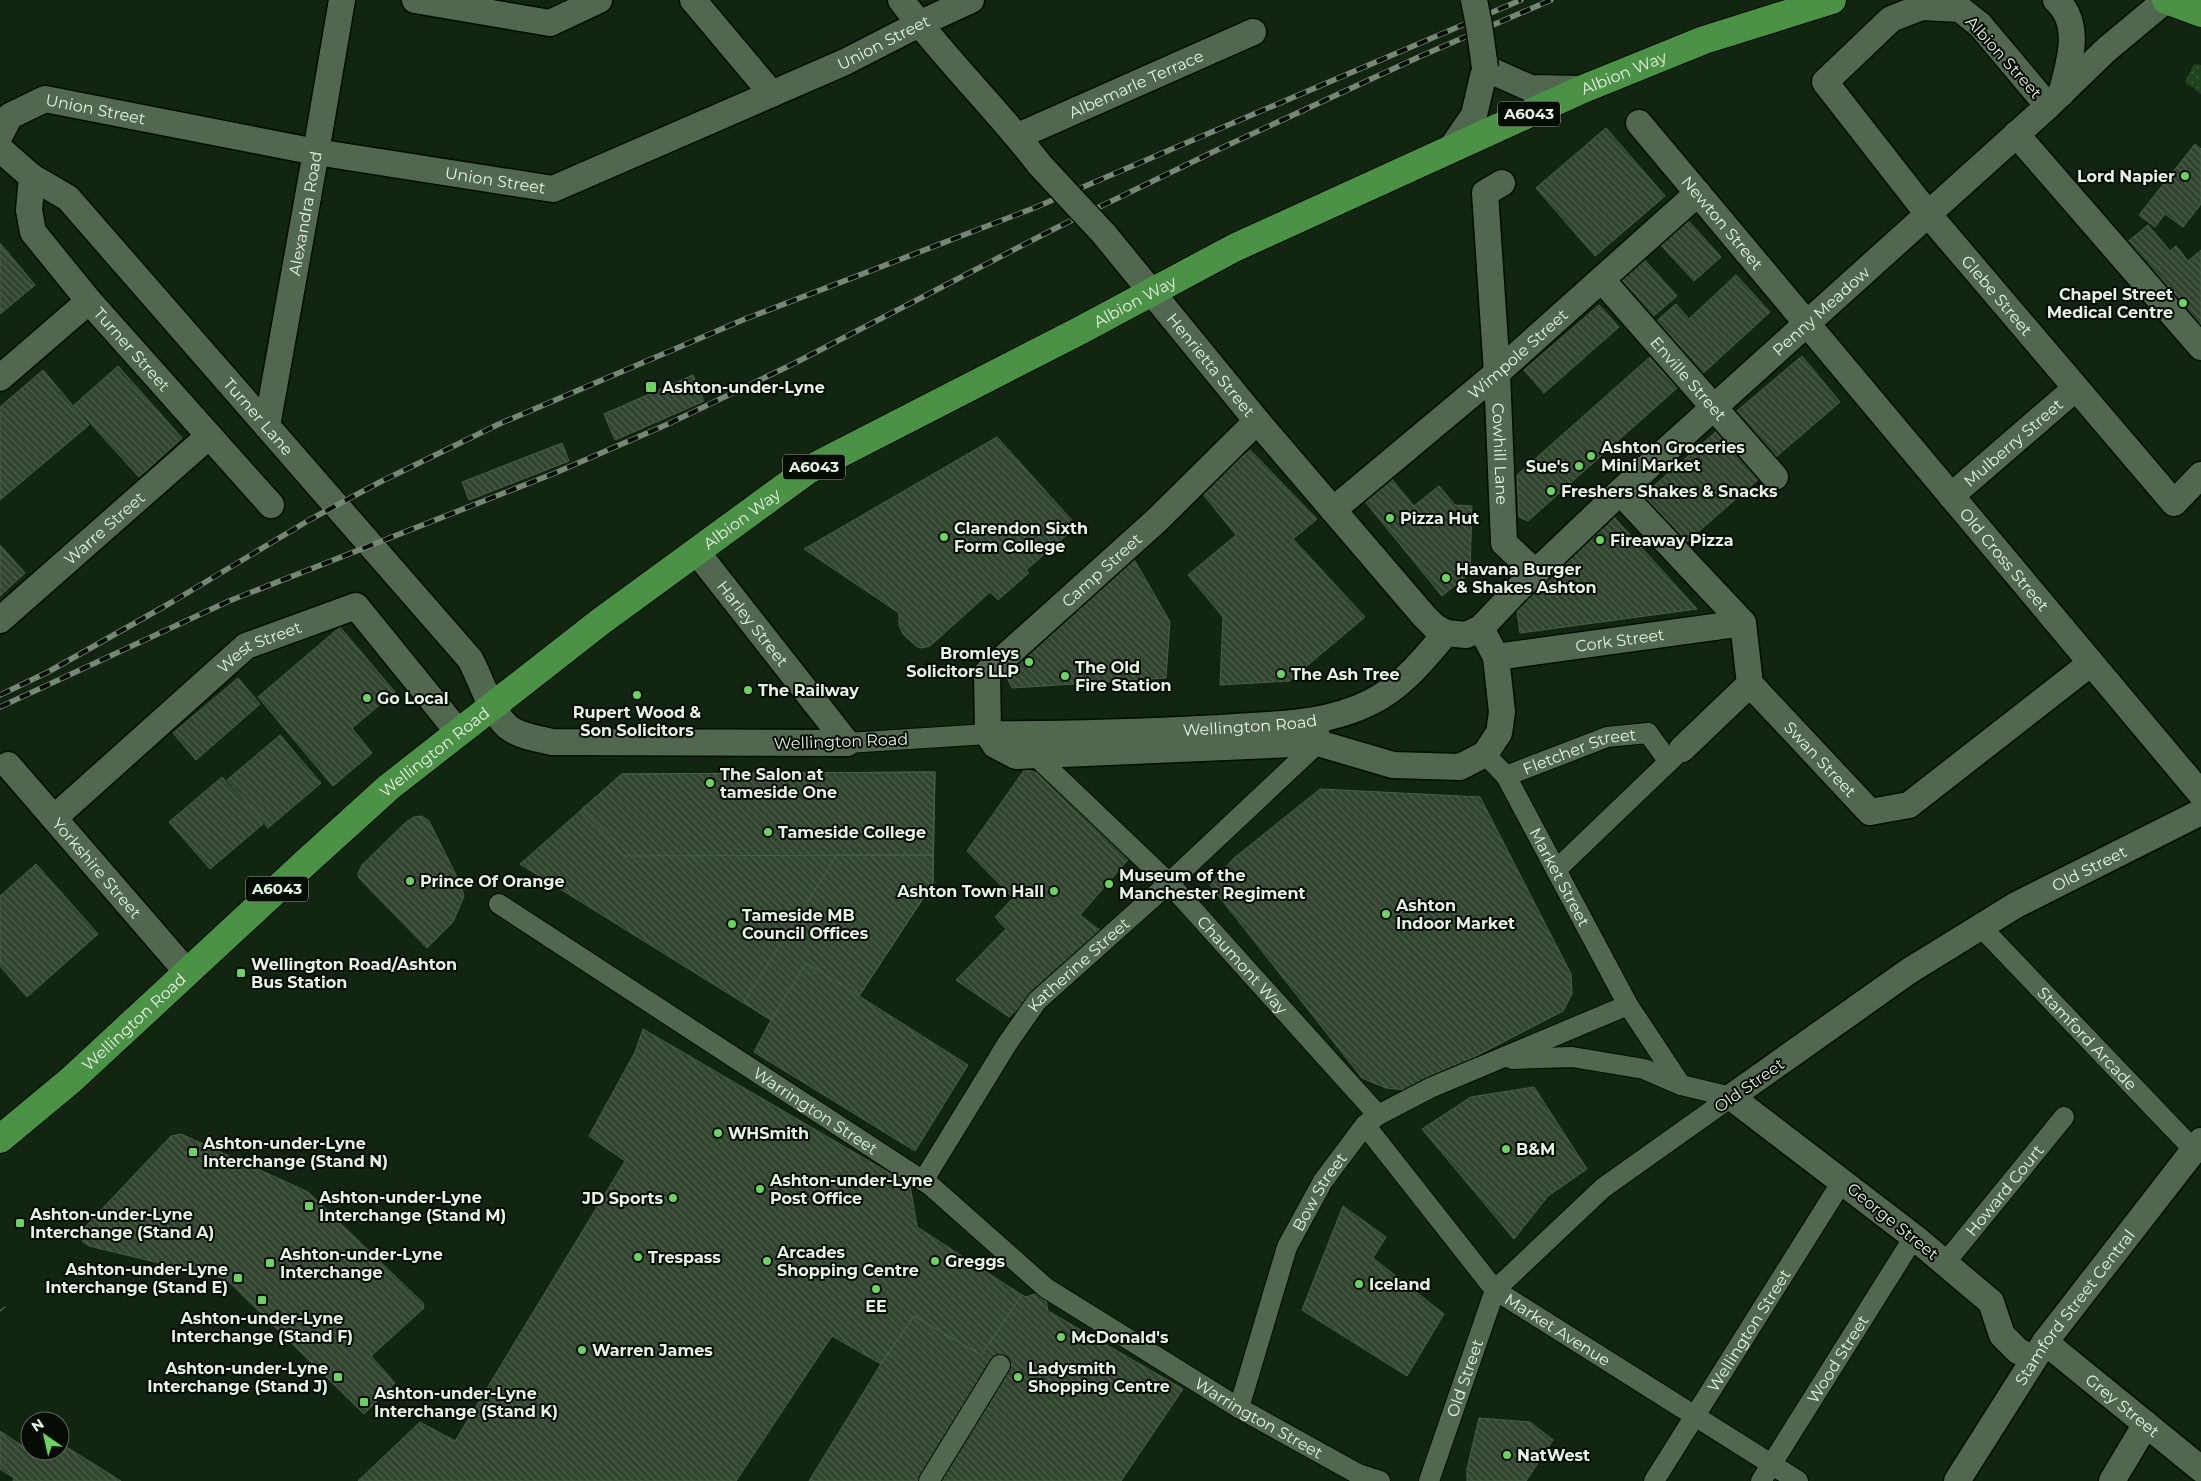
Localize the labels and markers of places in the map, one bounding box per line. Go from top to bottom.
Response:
place label: Lord Napier [2077,167,2175,186]
marker: Lord Napier [2179,170,2191,182]
place label: Chapel Street Medical Centre [2047,285,2173,322]
marker: Chapel Street Medical Centre [2177,297,2189,309]
place label: Ashton-under-Lyne [661,378,825,397]
marker: Ashton-under-Lyne [644,380,658,394]
place label: Ashton Groceries Mini Market [1600,438,1745,475]
marker: Ashton Groceries Mini Market [1585,450,1597,462]
place label: Sue's [1526,457,1569,476]
marker: Sue's [1573,460,1585,472]
place label: Freshers Shakes & Snacks [1561,482,1778,501]
marker: Freshers Shakes & Snacks [1545,485,1557,497]
place label: Pizza Hut [1400,509,1479,528]
marker: Pizza Hut [1384,512,1396,524]
place label: Clarendon Sixth Form College [954,519,1088,556]
marker: Clarendon Sixth Form College [938,531,950,543]
place label: Fireaway Pizza [1610,531,1734,550]
marker: Fireaway Pizza [1594,534,1606,546]
place label: Havana Burger & Shakes Ashton [1456,560,1597,597]
marker: Havana Burger & Shakes Ashton [1440,572,1452,584]
place label: Bromleys Solicitors LLP [906,644,1020,681]
marker: Bromleys Solicitors LLP [1023,656,1035,668]
place label: The Old Fire Station [1075,658,1172,695]
place label: The Ash Tree [1291,665,1400,684]
marker: The Ash Tree [1275,668,1287,680]
marker: The Old Fire Station [1059,670,1071,682]
place label: The Railway [758,681,859,700]
marker: The Railway [742,684,754,696]
place label: Go Local [377,689,449,708]
marker: Rupert Wood & Son Solicitors [631,689,643,701]
marker: Go Local [361,692,373,704]
place label: Rupert Wood & Son Solicitors [573,703,702,740]
place label: The Salon at tameside One [720,765,837,802]
marker: The Salon at tameside One [704,777,716,789]
place label: Tameside College [778,823,926,842]
marker: Tameside College [762,826,774,838]
place label: Museum of the Manchester Regiment [1119,866,1305,903]
place label: Prince Of Orange [420,872,565,891]
marker: Prince Of Orange [404,875,416,887]
marker: Museum of the Manchester Regiment [1103,878,1115,890]
place label: Ashton Town Hall [896,882,1044,901]
marker: Ashton Town Hall [1048,885,1060,897]
place label: Ashton Indoor Market [1395,896,1515,933]
place label: Tameside MB Council Offices [742,906,869,943]
marker: Ashton Indoor Market [1380,908,1392,920]
marker: Tameside MB Council Offices [726,918,738,930]
place label: Wellington Road/Ashton Bus Station [251,955,457,992]
marker: Wellington Road/Ashton Bus Station [235,967,247,979]
place label: WHSmith [728,1124,809,1143]
marker: WHSmith [712,1127,724,1139]
place label: Ashton-under-Lyne Interchange (Stand N) [202,1134,388,1171]
place label: B&M [1516,1140,1555,1159]
marker: B&M [1500,1143,1512,1155]
marker: Ashton-under-Lyne Interchange (Stand N) [187,1146,199,1158]
place label: Ashton-under-Lyne Post Office [769,1171,933,1208]
marker: Ashton-under-Lyne Post Office [754,1183,766,1195]
place label: Ashton-under-Lyne Interchange (Stand M) [318,1188,506,1225]
place label: JD Sports [581,1189,663,1208]
marker: JD Sports [667,1192,679,1204]
marker: Ashton-under-Lyne Interchange (Stand M) [303,1200,315,1212]
place label: Ashton-under-Lyne Interchange (Stand A) [29,1205,214,1242]
marker: Ashton-under-Lyne Interchange (Stand A) [14,1217,26,1229]
place label: Arcades Shopping Centre [776,1243,919,1280]
place label: Ashton-under-Lyne Interchange [279,1245,443,1282]
place label: Trespass [648,1248,721,1267]
marker: Trespass [632,1251,644,1263]
place label: Greggs [945,1252,1006,1271]
marker: Arcades Shopping Centre [761,1255,773,1267]
marker: Greggs [929,1255,941,1267]
marker: Ashton-under-Lyne Interchange [264,1257,276,1269]
place label: Ashton-under-Lyne Interchange (Stand E) [45,1260,228,1297]
marker: Ashton-under-Lyne Interchange (Stand E) [232,1272,244,1284]
place label: Iceland [1369,1275,1431,1294]
marker: Iceland [1353,1278,1365,1290]
marker: EE [870,1283,882,1295]
marker: Ashton-under-Lyne Interchange (Stand F) [256,1294,268,1306]
place label: EE [865,1297,887,1316]
place label: Ashton-under-Lyne Interchange (Stand F) [171,1309,353,1346]
place label: McDonald's [1071,1328,1169,1347]
marker: McDonald's [1055,1331,1067,1343]
place label: Warren James [592,1341,713,1360]
marker: Warren James [576,1344,588,1356]
place label: Ashton-under-Lyne Interchange (Stand J) [147,1359,328,1396]
place label: Ladysmith Shopping Centre [1028,1359,1170,1396]
marker: Ashton-under-Lyne Interchange (Stand J) [332,1371,344,1383]
marker: Ladysmith Shopping Centre [1012,1371,1024,1383]
place label: Ashton-under-Lyne Interchange (Stand K) [373,1384,558,1421]
marker: Ashton-under-Lyne Interchange (Stand K) [358,1396,370,1408]
place label: NatWest [1517,1446,1590,1465]
marker: NatWest [1501,1449,1513,1461]

